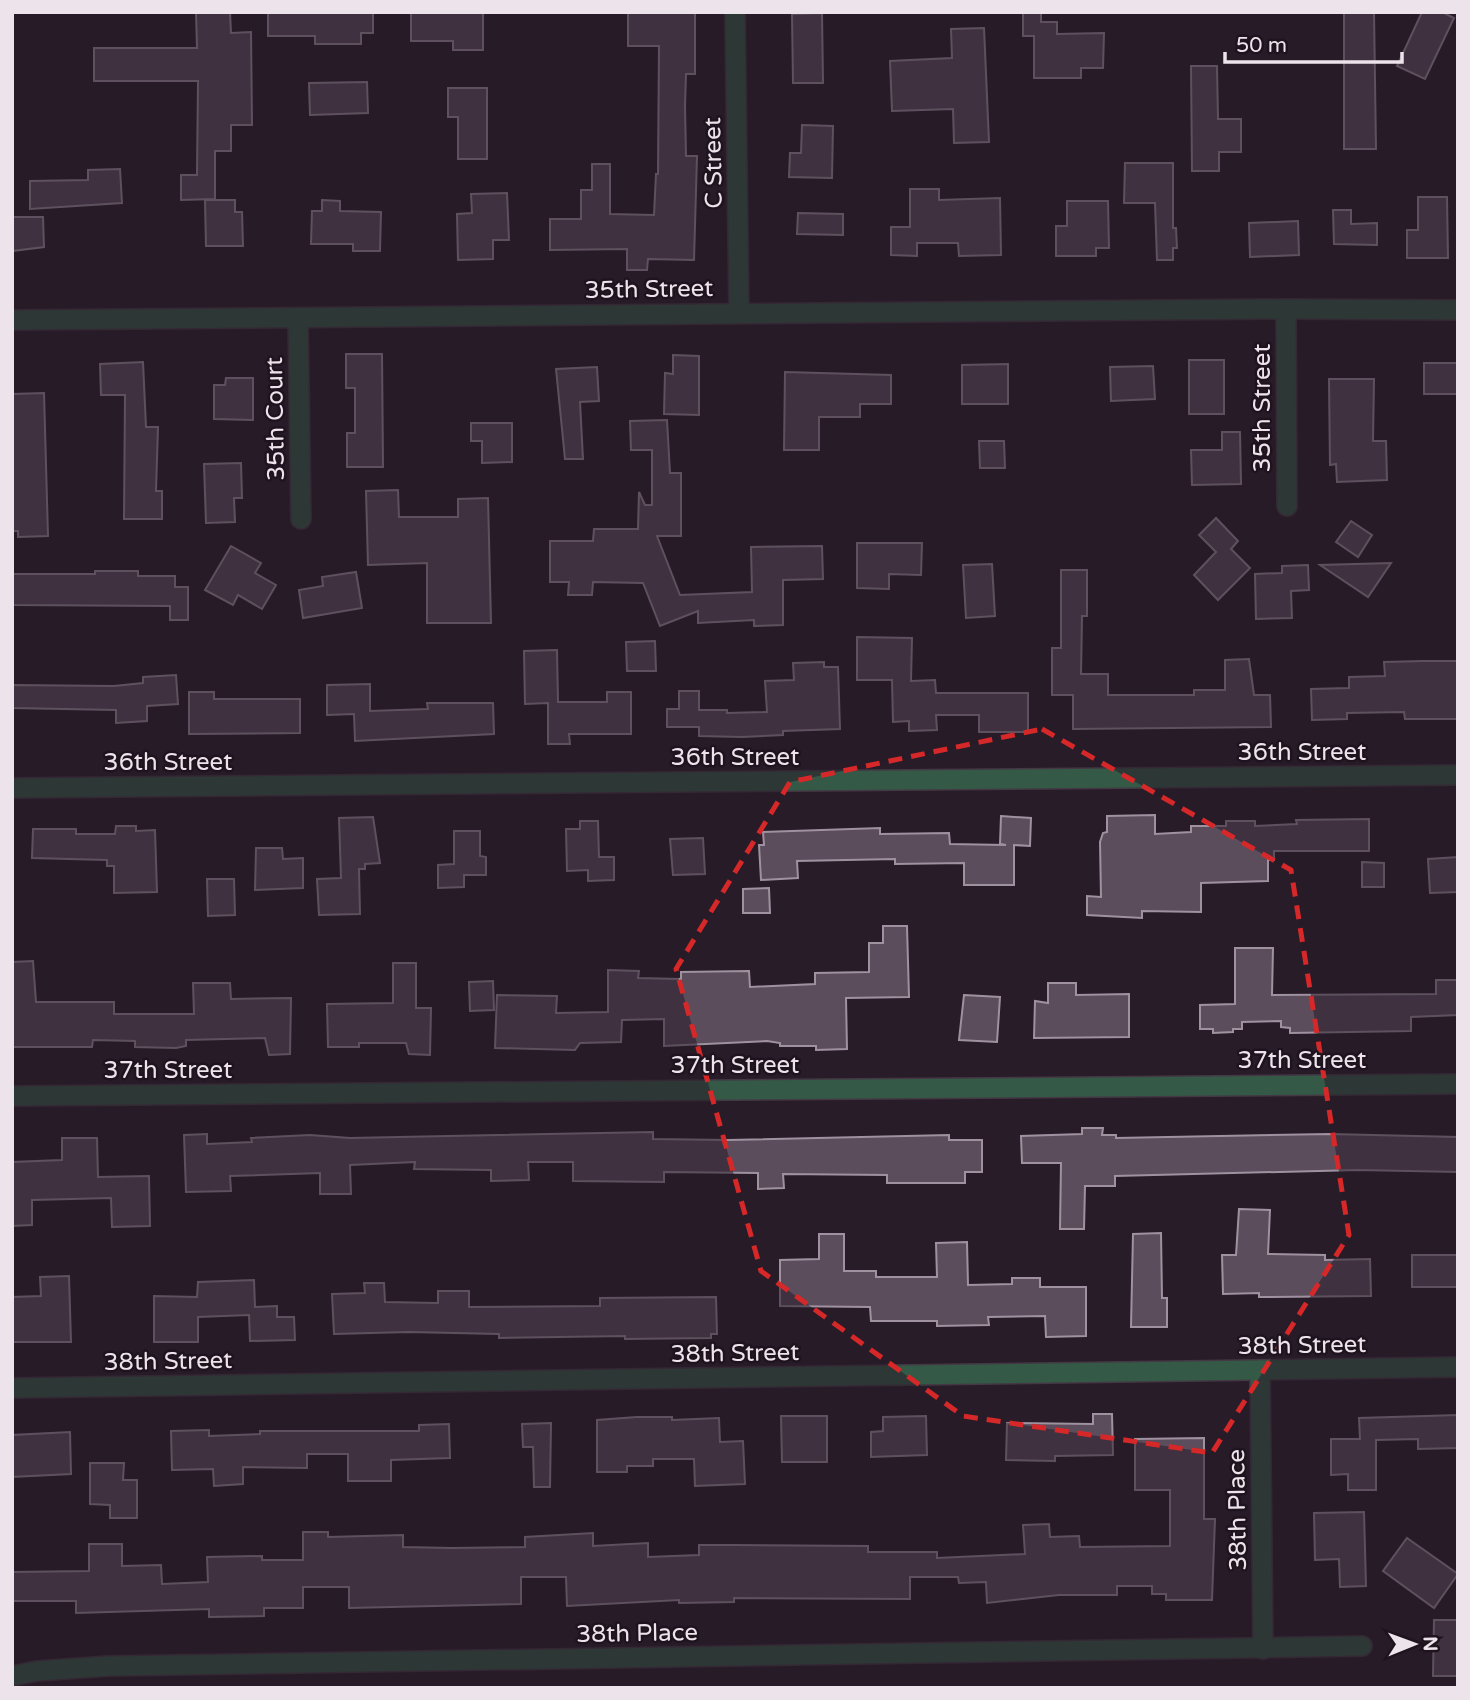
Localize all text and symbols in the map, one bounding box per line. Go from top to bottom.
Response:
scale bar [1225,21,1402,65]
text: 50 m [1236,33,1287,58]
street label: C Street [698,117,729,209]
street label: 35th Street [584,274,714,305]
street label: 35th Street [1248,344,1277,472]
street label: 35th Court [260,357,291,481]
street label: 36th Street [1238,738,1366,767]
street label: 36th Street [671,743,799,772]
street label: 36th Street [104,748,232,777]
street label: 37th Street [1238,1046,1366,1075]
street label: 37th Street [671,1051,799,1080]
street label: 37th Street [104,1056,232,1085]
street label: 38th Street [1237,1330,1367,1361]
street label: 38th Street [670,1338,800,1369]
street label: 38th Street [103,1346,233,1377]
street label: 38th Place [1222,1449,1253,1571]
north arrow [1379,1609,1449,1679]
street label: 38th Place [576,1618,698,1649]
text: N [1419,1636,1441,1652]

